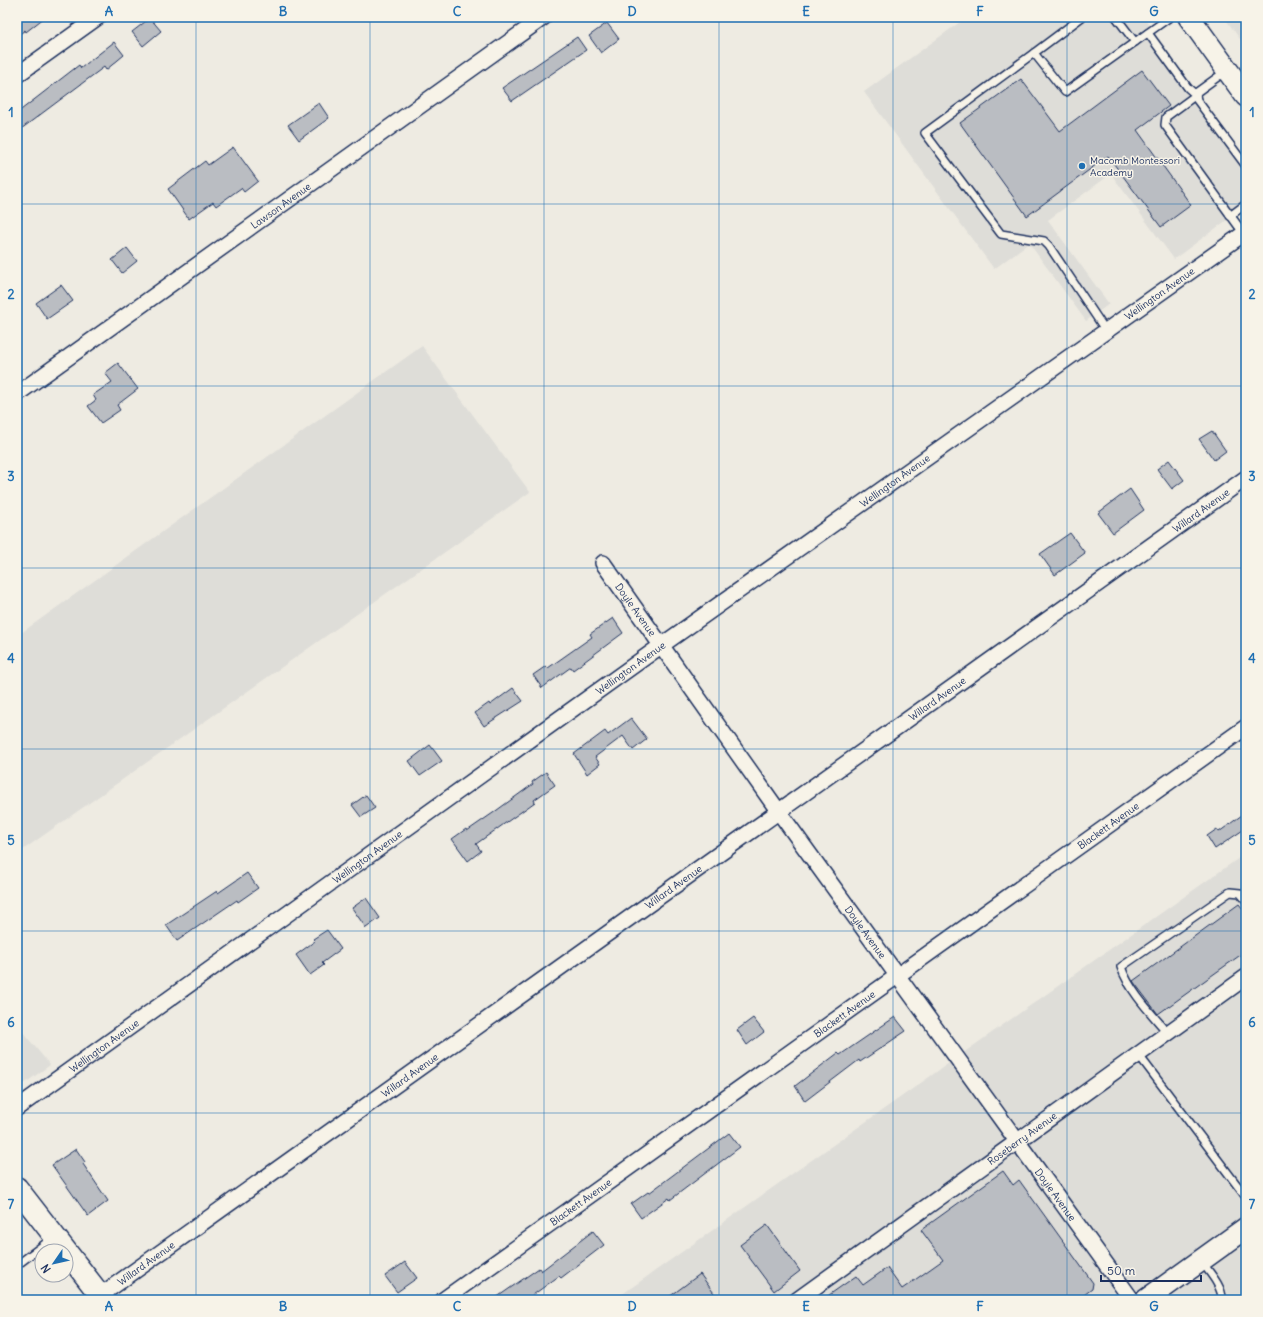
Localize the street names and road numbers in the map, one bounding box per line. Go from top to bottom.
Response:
street label: Lawson Avenue [248,180,313,232]
street label: Wellington Avenue [1122,264,1197,323]
street label: Wellington Avenue [857,452,933,510]
street label: Willard Avenue [1170,486,1232,536]
street label: Doyle Avenue [612,581,659,639]
street label: Wellington Avenue [593,639,668,698]
street label: Willard Avenue [906,674,968,724]
street label: Blackett Avenue [1075,799,1142,852]
street label: Wellington Avenue [330,828,405,887]
street label: Willard Avenue [642,862,705,912]
street label: Doyle Avenue [842,903,889,961]
street label: Blackett Avenue [811,988,878,1040]
street label: Wellington Avenue [67,1017,142,1075]
street label: Willard Avenue [379,1050,441,1100]
street label: Roseberry Avenue [985,1109,1059,1168]
street label: Doyle Avenue [1032,1166,1079,1224]
street label: Blackett Avenue [547,1176,614,1229]
street label: Willard Avenue [115,1239,177,1288]

